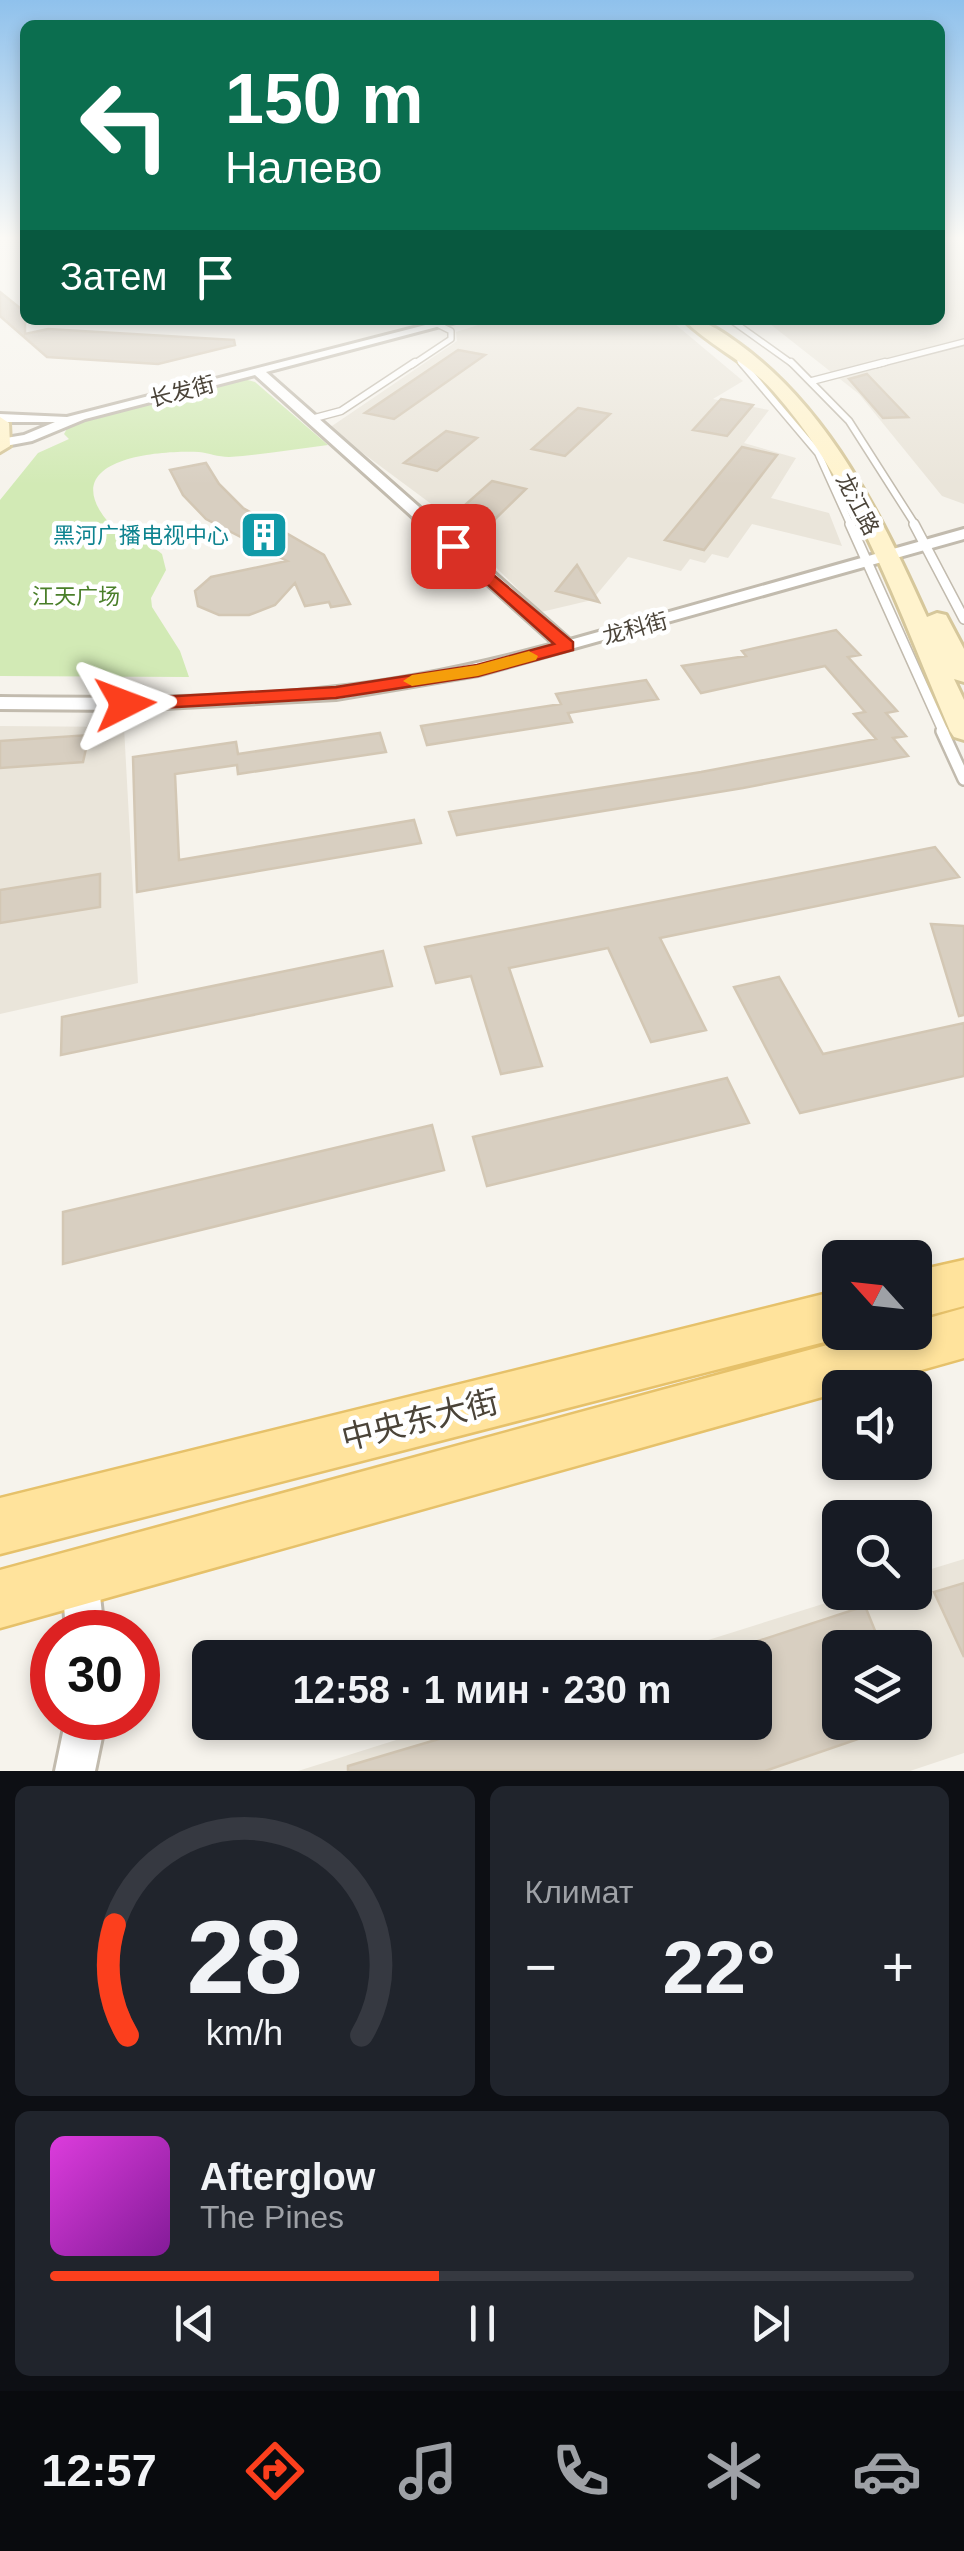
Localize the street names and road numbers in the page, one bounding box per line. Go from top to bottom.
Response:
street label: 长发街 [147,371,217,412]
street label: 龙江路 [831,469,884,539]
street label: 龙科街 [600,608,670,649]
street label: 中央东大街 [338,1383,502,1457]

